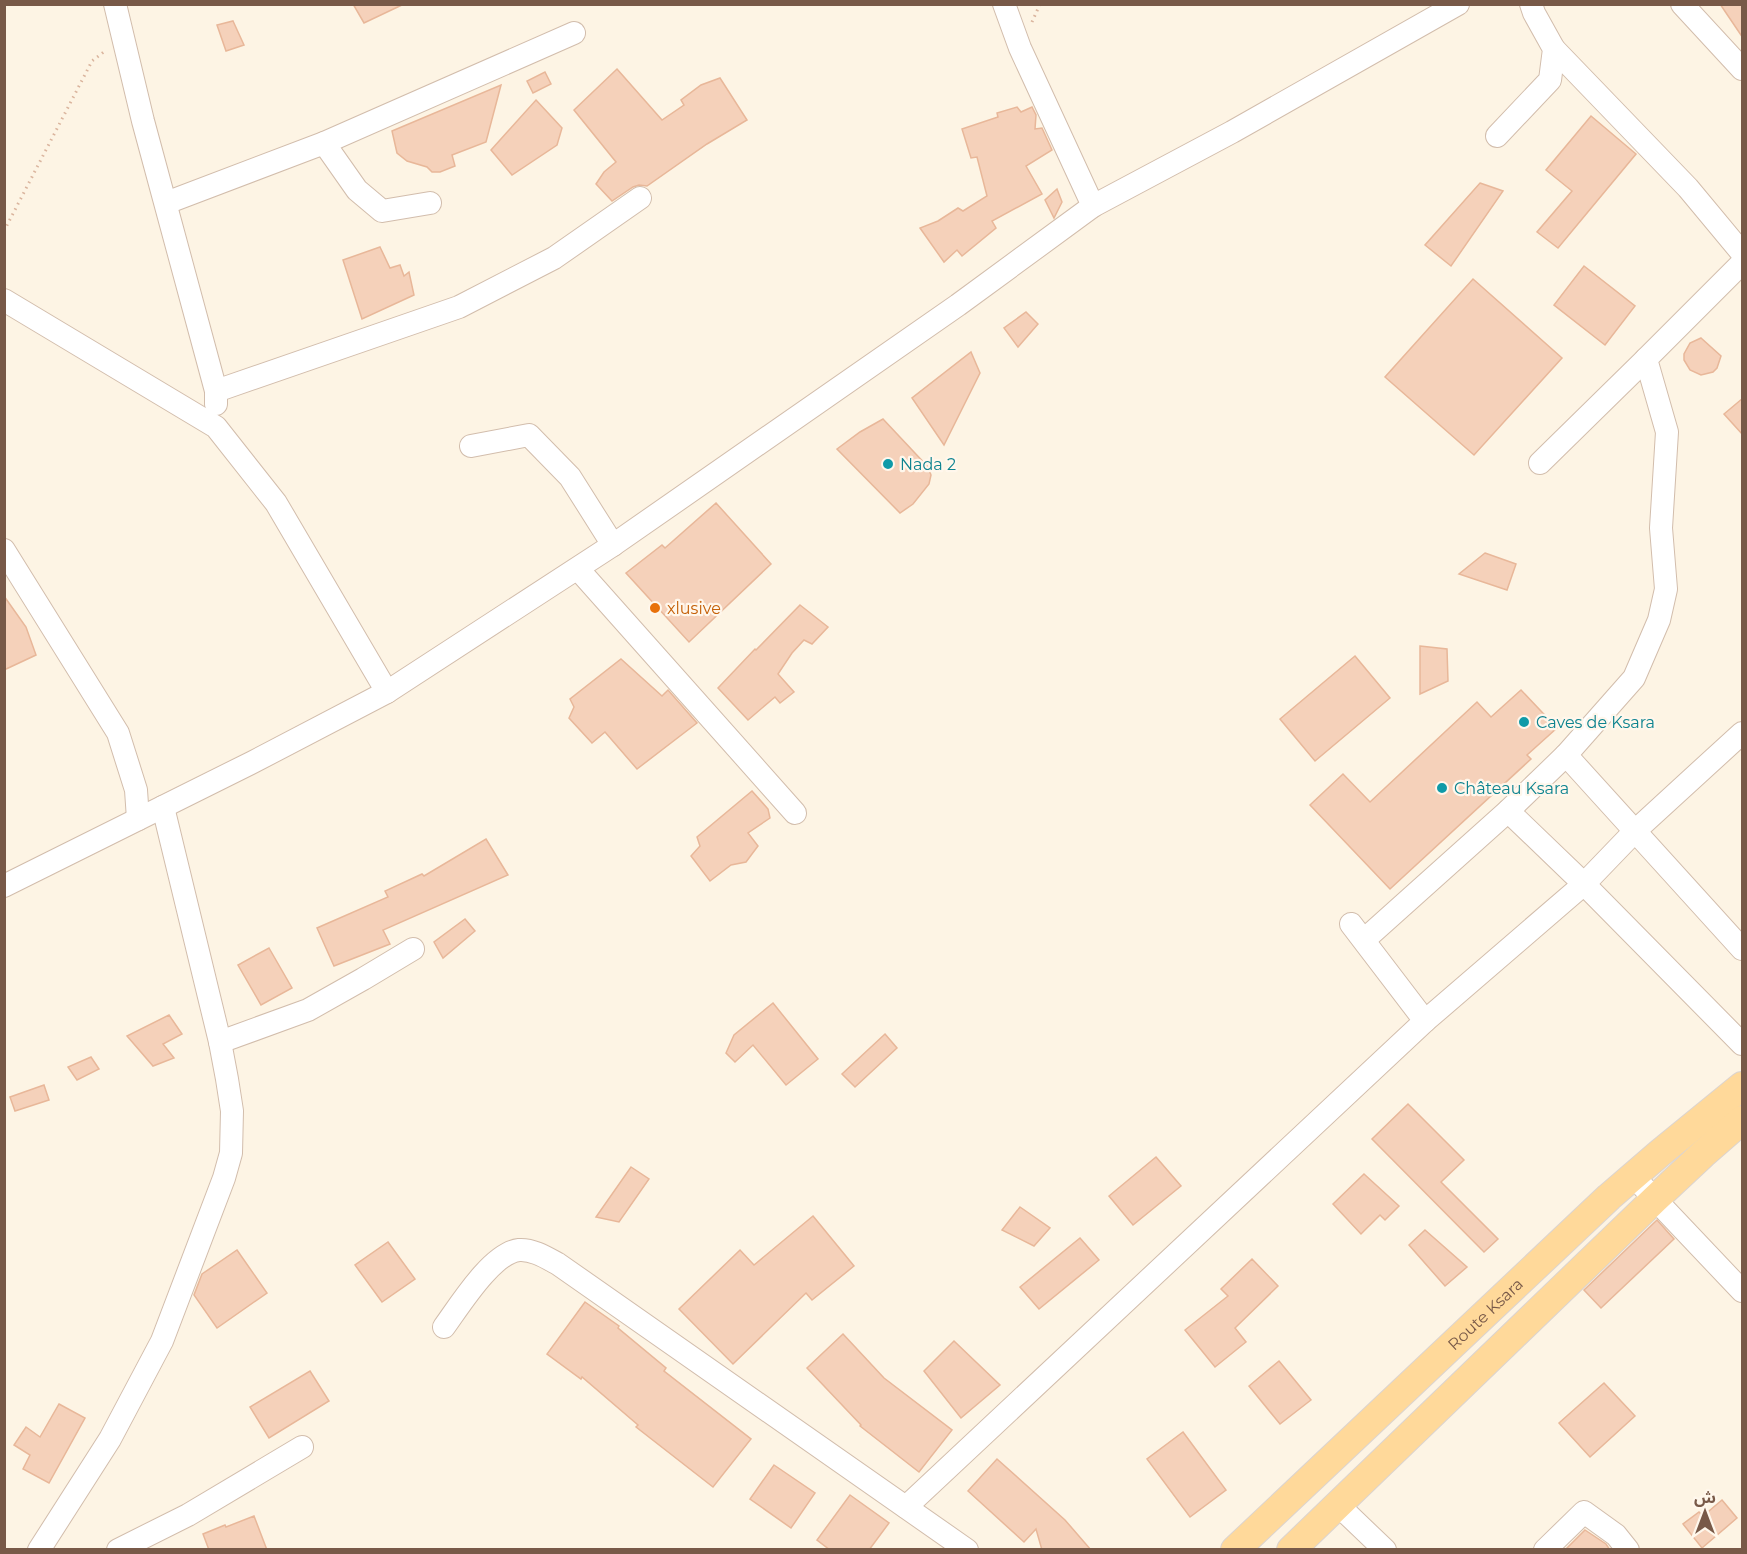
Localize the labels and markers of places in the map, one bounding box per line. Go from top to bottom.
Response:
place label: Nada 2 [900,455,956,474]
marker: Nada 2 [881,457,895,471]
place label: xlusive [667,599,721,618]
marker: xlusive [648,601,662,615]
place label: Caves de Ksara [1536,713,1655,732]
marker: Caves de Ksara [1517,715,1531,729]
place label: Château Ksara [1454,779,1569,798]
marker: Château Ksara [1435,781,1449,795]

